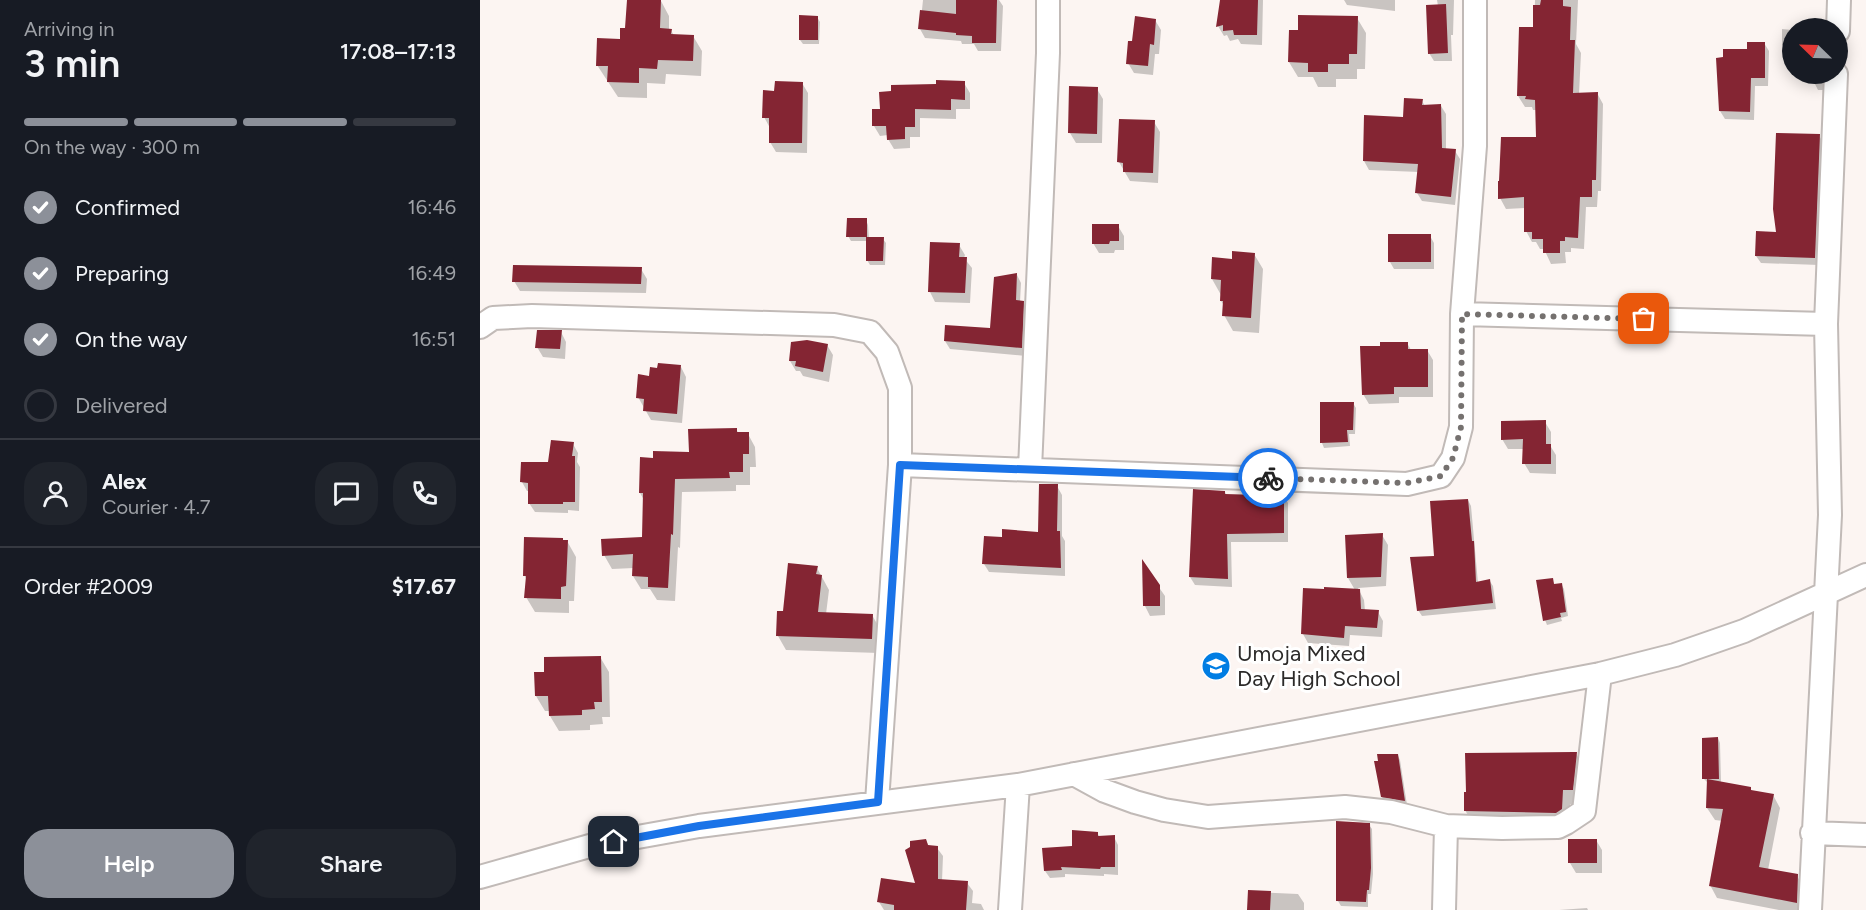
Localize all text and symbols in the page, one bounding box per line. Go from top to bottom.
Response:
text: Arriving in [24,17,114,41]
north arrow [1782,18,1848,84]
map controls [1782,18,1848,84]
text: 17:08–17:13 [340,38,456,65]
text: 3 min [24,40,120,87]
text: On the way · 300 m [24,135,200,159]
icon: check [24,191,57,224]
text: Confirmed [75,194,180,221]
text: 16:46 [408,195,456,219]
icon: check [24,257,57,290]
text: Preparing [75,260,169,287]
text: 16:49 [408,261,456,285]
pin [1618,293,1669,344]
icon: bag [1627,302,1660,335]
icon: check [24,323,57,356]
text: On the way [75,326,187,353]
text: 16:51 [412,327,456,351]
text: Delivered [75,392,168,419]
courier [1238,448,1298,508]
button: person [24,462,87,525]
button: chat [315,462,378,525]
button: phone [393,462,456,525]
icon: bike [1252,462,1285,495]
text: Alex [102,468,147,495]
text: Courier · 4.7 [102,495,211,519]
text: Order #2009 [24,573,153,600]
text: $17.67 [392,573,456,600]
place label: Umoja Mixed Day High School [1237,640,1401,692]
school or university icon: Umoja Mixed Day High School [1200,650,1232,682]
pin [588,816,639,867]
icon: home [597,825,630,858]
button: Help [24,829,234,898]
button: Share [246,829,456,898]

